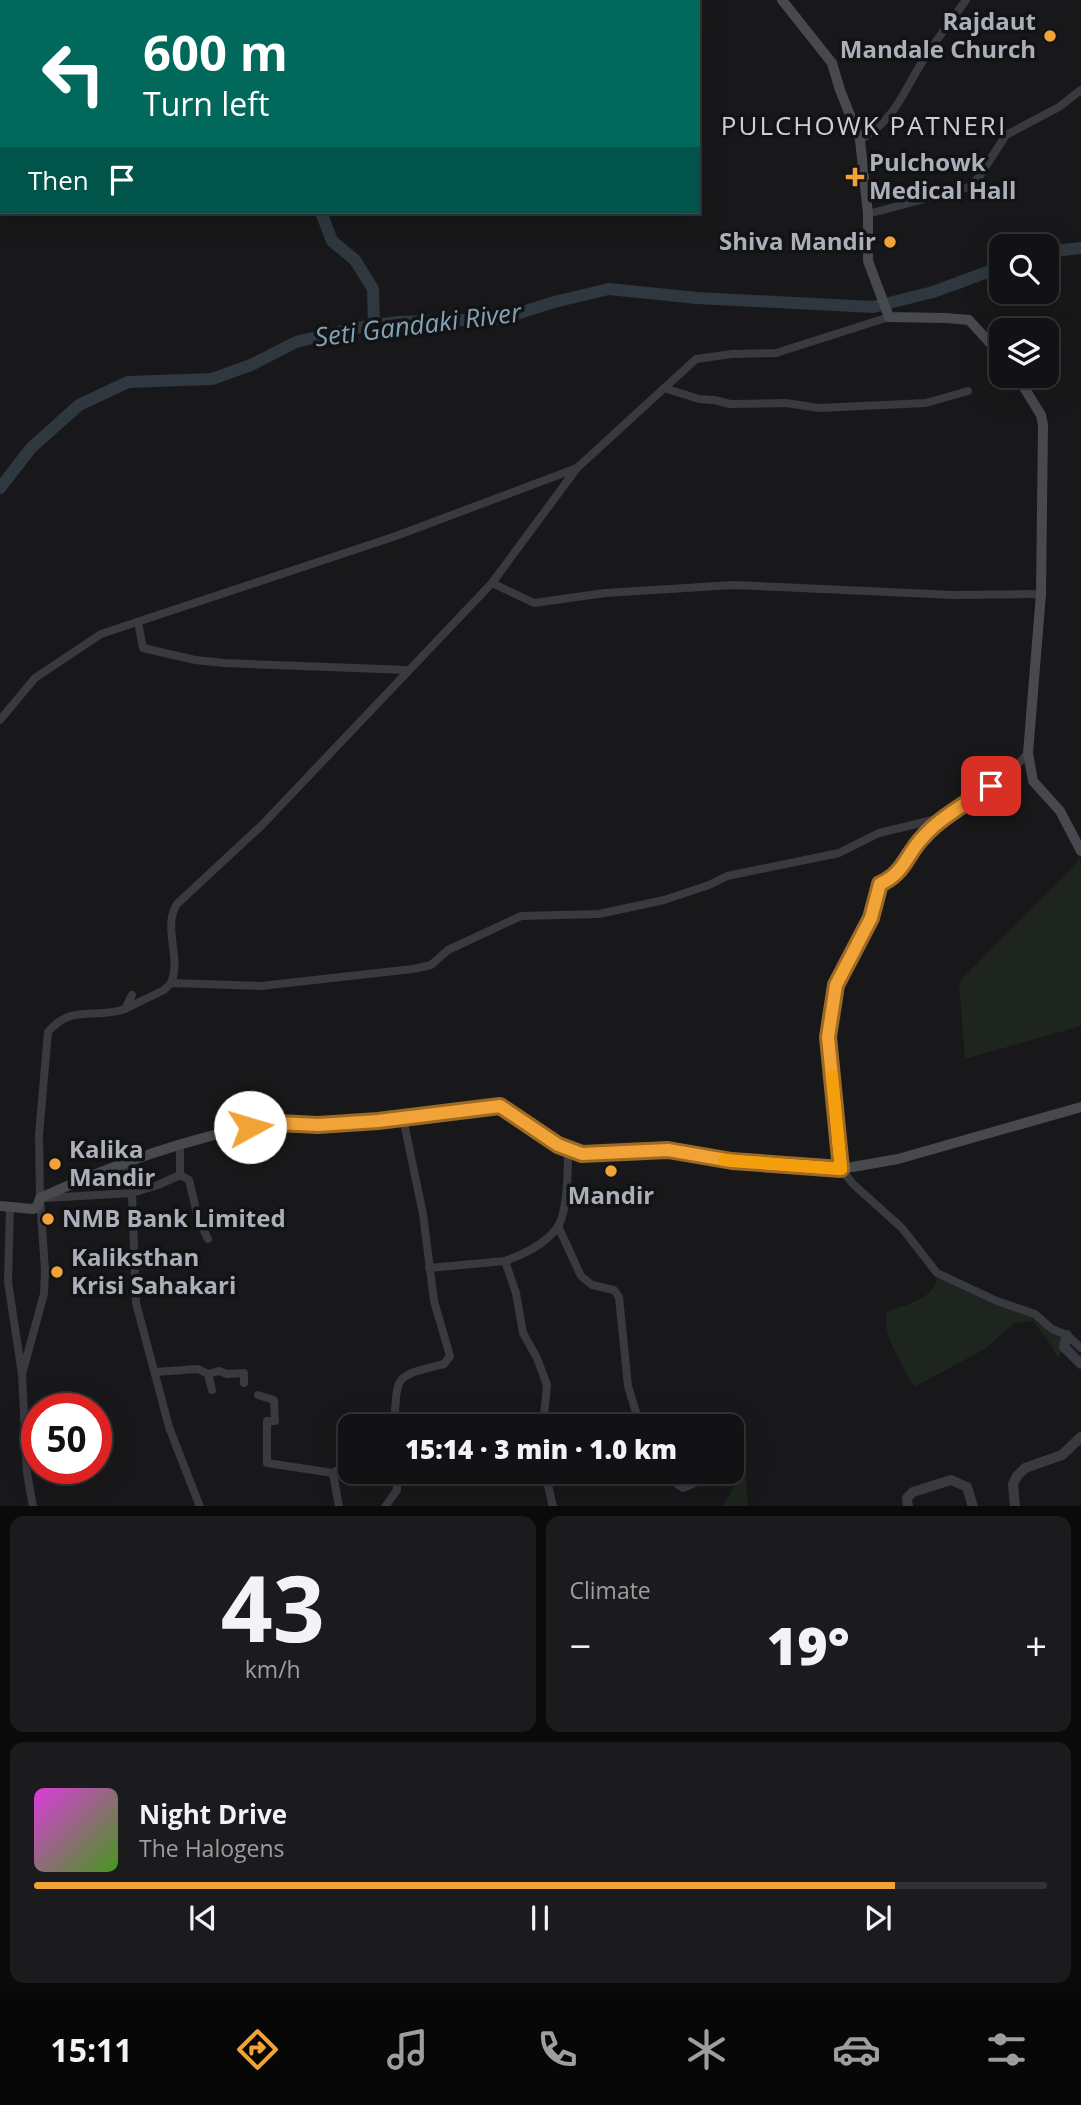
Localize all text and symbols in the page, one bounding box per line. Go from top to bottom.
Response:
place label: Rajdaut Mandale Church [840,4,1036,65]
text: 600 m [143,19,288,85]
icon: left [28,28,119,119]
marker: Rajdaut Mandale Church [1042,28,1058,44]
text: Turn left [143,82,269,125]
district label: PULCHOWK PATNERI [721,107,1007,143]
place label: Pulchowk Medical Hall [869,145,1016,206]
icon: arrive [103,161,141,199]
text: Then [28,162,89,198]
marker: Pulchowk Medical Hall [847,169,863,185]
place label: Shiva Mandir [719,224,876,257]
marker: Shiva Mandir [882,234,898,250]
map controls [989,234,1059,388]
button: search [989,234,1059,304]
water label: Seti Gandaki River [313,293,525,355]
button: layers [989,318,1059,388]
pin [961,756,1021,816]
icon: arrive [972,767,1010,805]
position arrow [213,1090,287,1164]
place label: Kalika Mandir [69,1132,155,1193]
marker: Kalika Mandir [47,1156,63,1172]
marker: Mandir [603,1163,619,1179]
place label: Mandir [568,1178,654,1211]
place label: NMB Bank Limited [62,1201,286,1234]
marker: NMB Bank Limited [40,1211,56,1227]
place label: Kaliksthan Krisi Sahakari [71,1240,236,1301]
marker: Kaliksthan Krisi Sahakari [49,1264,65,1280]
speed limit sign: 50 [21,1393,112,1484]
text: 15:14 · 3 min · 1.0 km [405,1431,677,1467]
text: 43 [221,1545,325,1669]
text: Climate [570,1574,651,1606]
text: 19° [767,1609,850,1680]
text: − [570,1619,591,1671]
text: + [1025,1619,1047,1671]
text: km/h [245,1653,301,1685]
text: Night Drive [139,1796,287,1832]
text: The Halogens [139,1832,285,1864]
icon: previous [184,1899,222,1937]
icon: pause [521,1899,559,1937]
icon: next [859,1899,897,1937]
icon: directions [233,2025,282,2074]
icon: music [383,2025,432,2074]
icon: phone [533,2025,582,2074]
icon: climate [682,2025,731,2074]
icon: car [832,2025,881,2074]
icon: filters [982,2025,1031,2074]
text: 15:11 [50,2028,133,2071]

